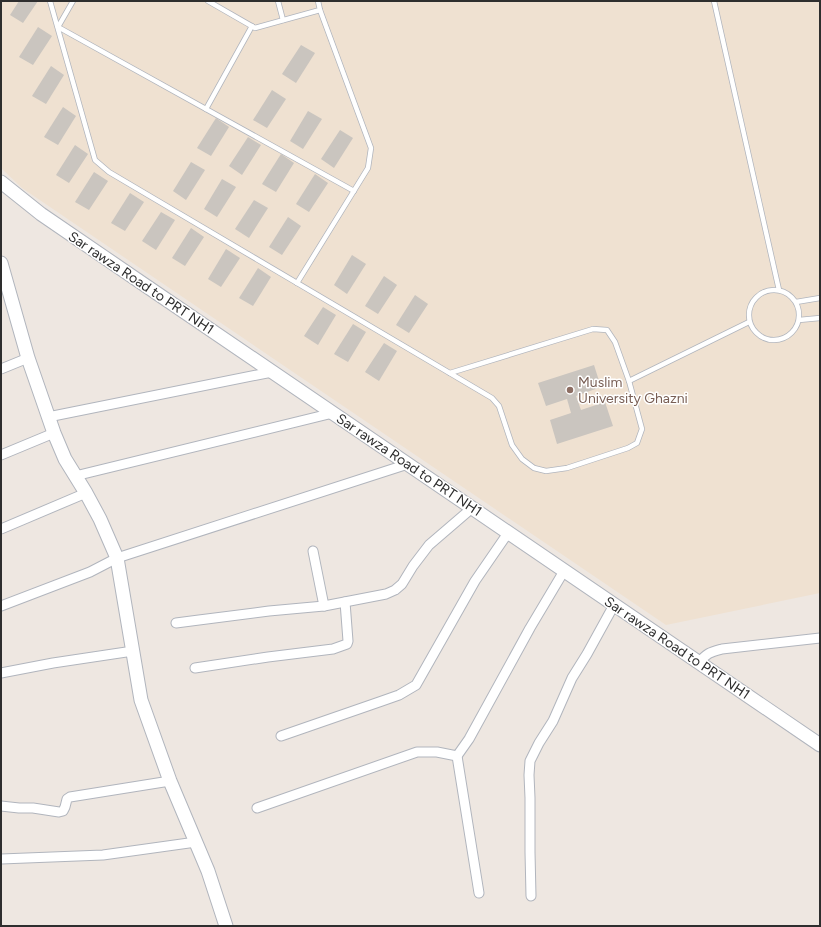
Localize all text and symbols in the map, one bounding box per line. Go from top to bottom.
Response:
street label: Sar rawza Road to PRT NH1 [65,228,217,338]
place label: Muslim University Ghazni [578,374,688,407]
marker: Muslim University Ghazni [565,385,575,395]
street label: Sar rawza Road to PRT NH1 [333,410,485,520]
street label: Sar rawza Road to PRT NH1 [601,593,753,703]

